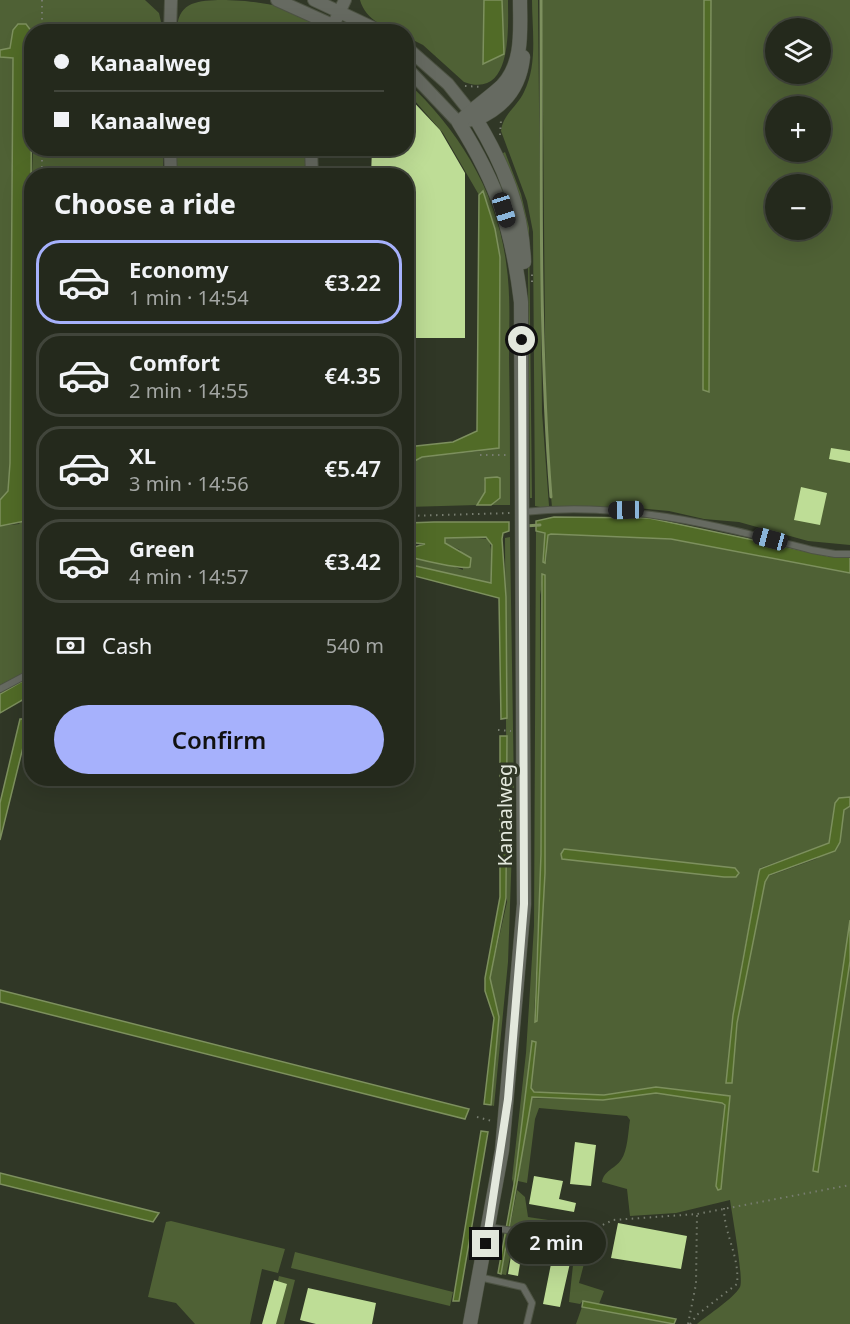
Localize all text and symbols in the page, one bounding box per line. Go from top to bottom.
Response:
map controls [765,18,831,240]
button: layers [765,18,831,84]
text: Kanaalweg [90,47,211,77]
button: + [765,96,831,162]
text: Kanaalweg [90,105,211,135]
button: − [765,174,831,240]
text: Choose a ride [54,185,236,222]
car [490,190,518,230]
text: Economy [129,254,228,284]
icon: car [57,255,111,309]
text: €3.22 [325,267,381,297]
text: 1 min · 14:54 [129,284,249,311]
route start [508,326,535,353]
text: Comfort [129,347,220,377]
icon: car [57,348,111,402]
text: €4.35 [325,360,381,390]
text: 2 min · 14:55 [129,377,249,404]
text: XL [129,440,156,470]
icon: car [57,441,111,495]
text: €5.47 [325,453,381,483]
text: 3 min · 14:56 [129,470,249,497]
car [608,501,644,519]
car [750,526,790,552]
text: Green [129,533,195,563]
icon: car [57,534,111,588]
text: €3.42 [325,546,381,576]
text: 4 min · 14:57 [129,563,249,590]
icon: cash [54,629,87,662]
text: Cash [102,630,152,660]
text: 540 m [326,632,384,659]
button: Confirm [54,705,384,774]
street label: Kanaalweg [491,764,518,866]
callout: 2 min [507,1223,606,1265]
text: 2 min [529,1229,584,1256]
route end [472,1230,499,1257]

